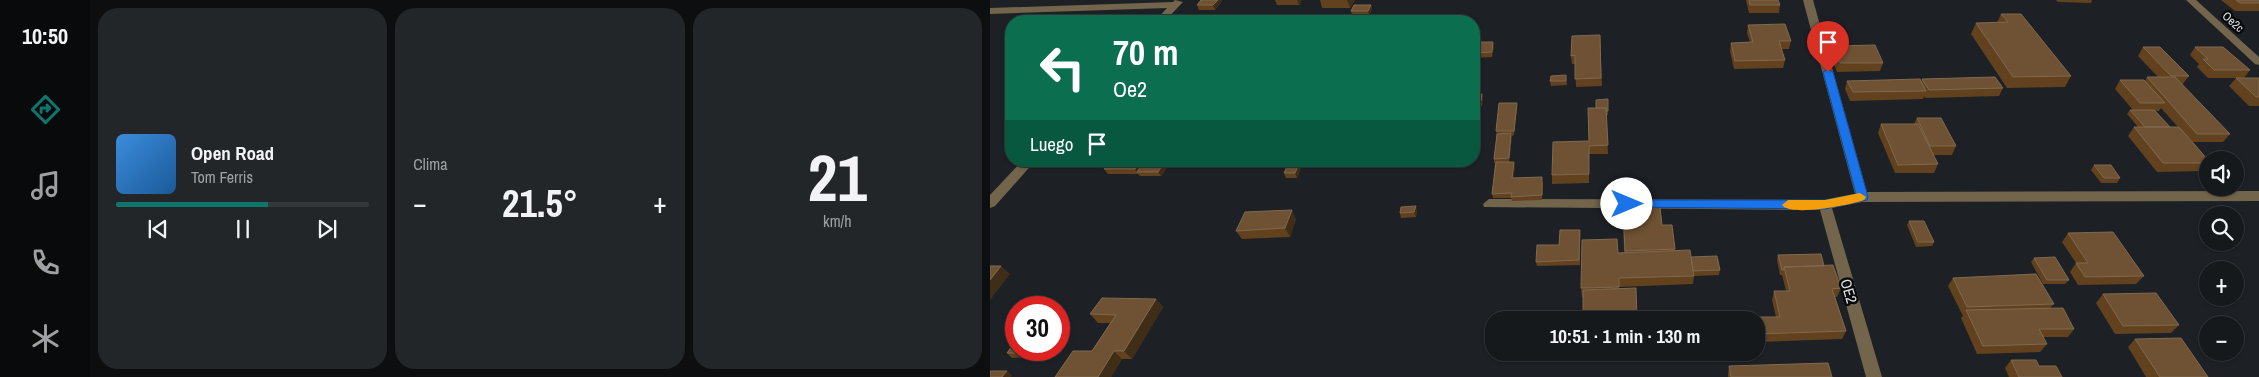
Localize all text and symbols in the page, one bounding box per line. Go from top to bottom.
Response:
street label: Oe2c [2219,8,2247,36]
text: 10:50 [22,21,68,51]
pin [1807,21,1849,72]
icon: arrive [1814,28,1842,56]
text: 70 m [1113,29,1178,76]
icon: left [1030,35,1095,100]
text: Oe2 [1113,74,1147,104]
icon: directions [28,92,63,127]
icon: arrive [1083,130,1111,158]
text: Luego [1030,131,1073,157]
text: 21 [808,134,867,221]
text: Open Road [191,140,274,166]
map controls [2199,151,2244,361]
button: sound [2199,151,2244,196]
text: Clima [413,153,448,175]
text: Tom Ferris [191,166,253,188]
icon: music [28,168,63,203]
position arrow [1600,177,1652,229]
text: 21.5° [502,178,578,229]
text: − [413,184,427,222]
text: + [653,184,667,222]
button: search [2199,206,2244,251]
text: km/h [823,210,852,232]
icon: previous [144,215,172,243]
icon: pause [229,215,257,243]
icon: next [313,215,341,243]
icon: phone [28,245,63,280]
button: + [2199,261,2244,306]
street label: OE2 [1836,276,1863,306]
speed limit sign: 30 [1005,296,1070,361]
button: − [2199,316,2244,361]
icon: climate [28,321,63,356]
text: 10:51 · 1 min · 130 m [1550,323,1700,349]

